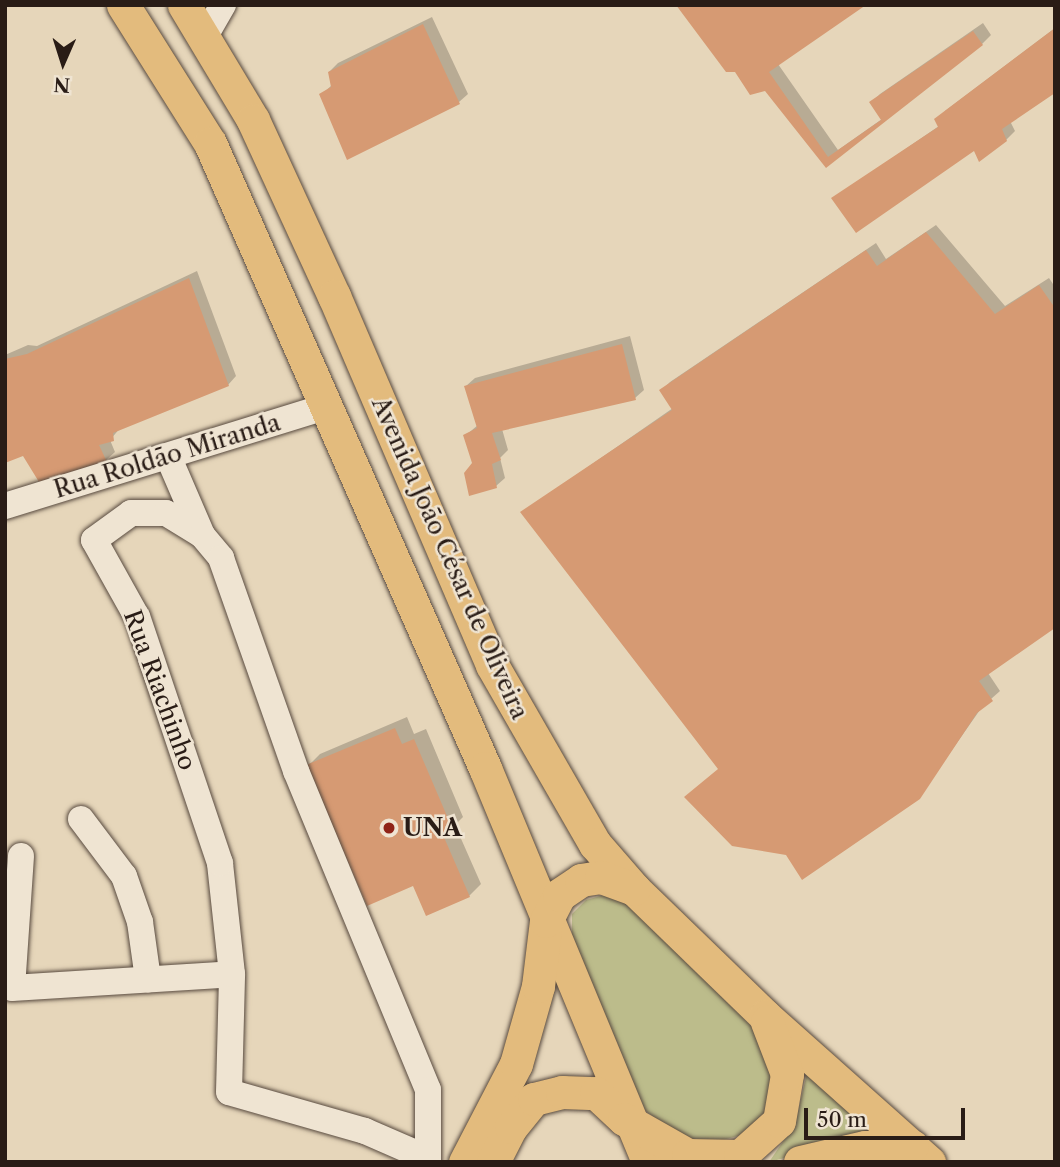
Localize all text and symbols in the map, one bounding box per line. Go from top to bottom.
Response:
north arrow [28,28,98,98]
text: N [53,73,71,96]
street label: Avenida João César de Oliveira [366,392,534,724]
street label: Rua Roldão Miranda [50,408,284,504]
street label: Rua Riachinho [118,606,202,774]
place label: UNA [403,814,462,842]
marker: UNA [381,820,397,836]
scale bar [808,1094,969,1138]
text: 50 m [817,1107,867,1132]

